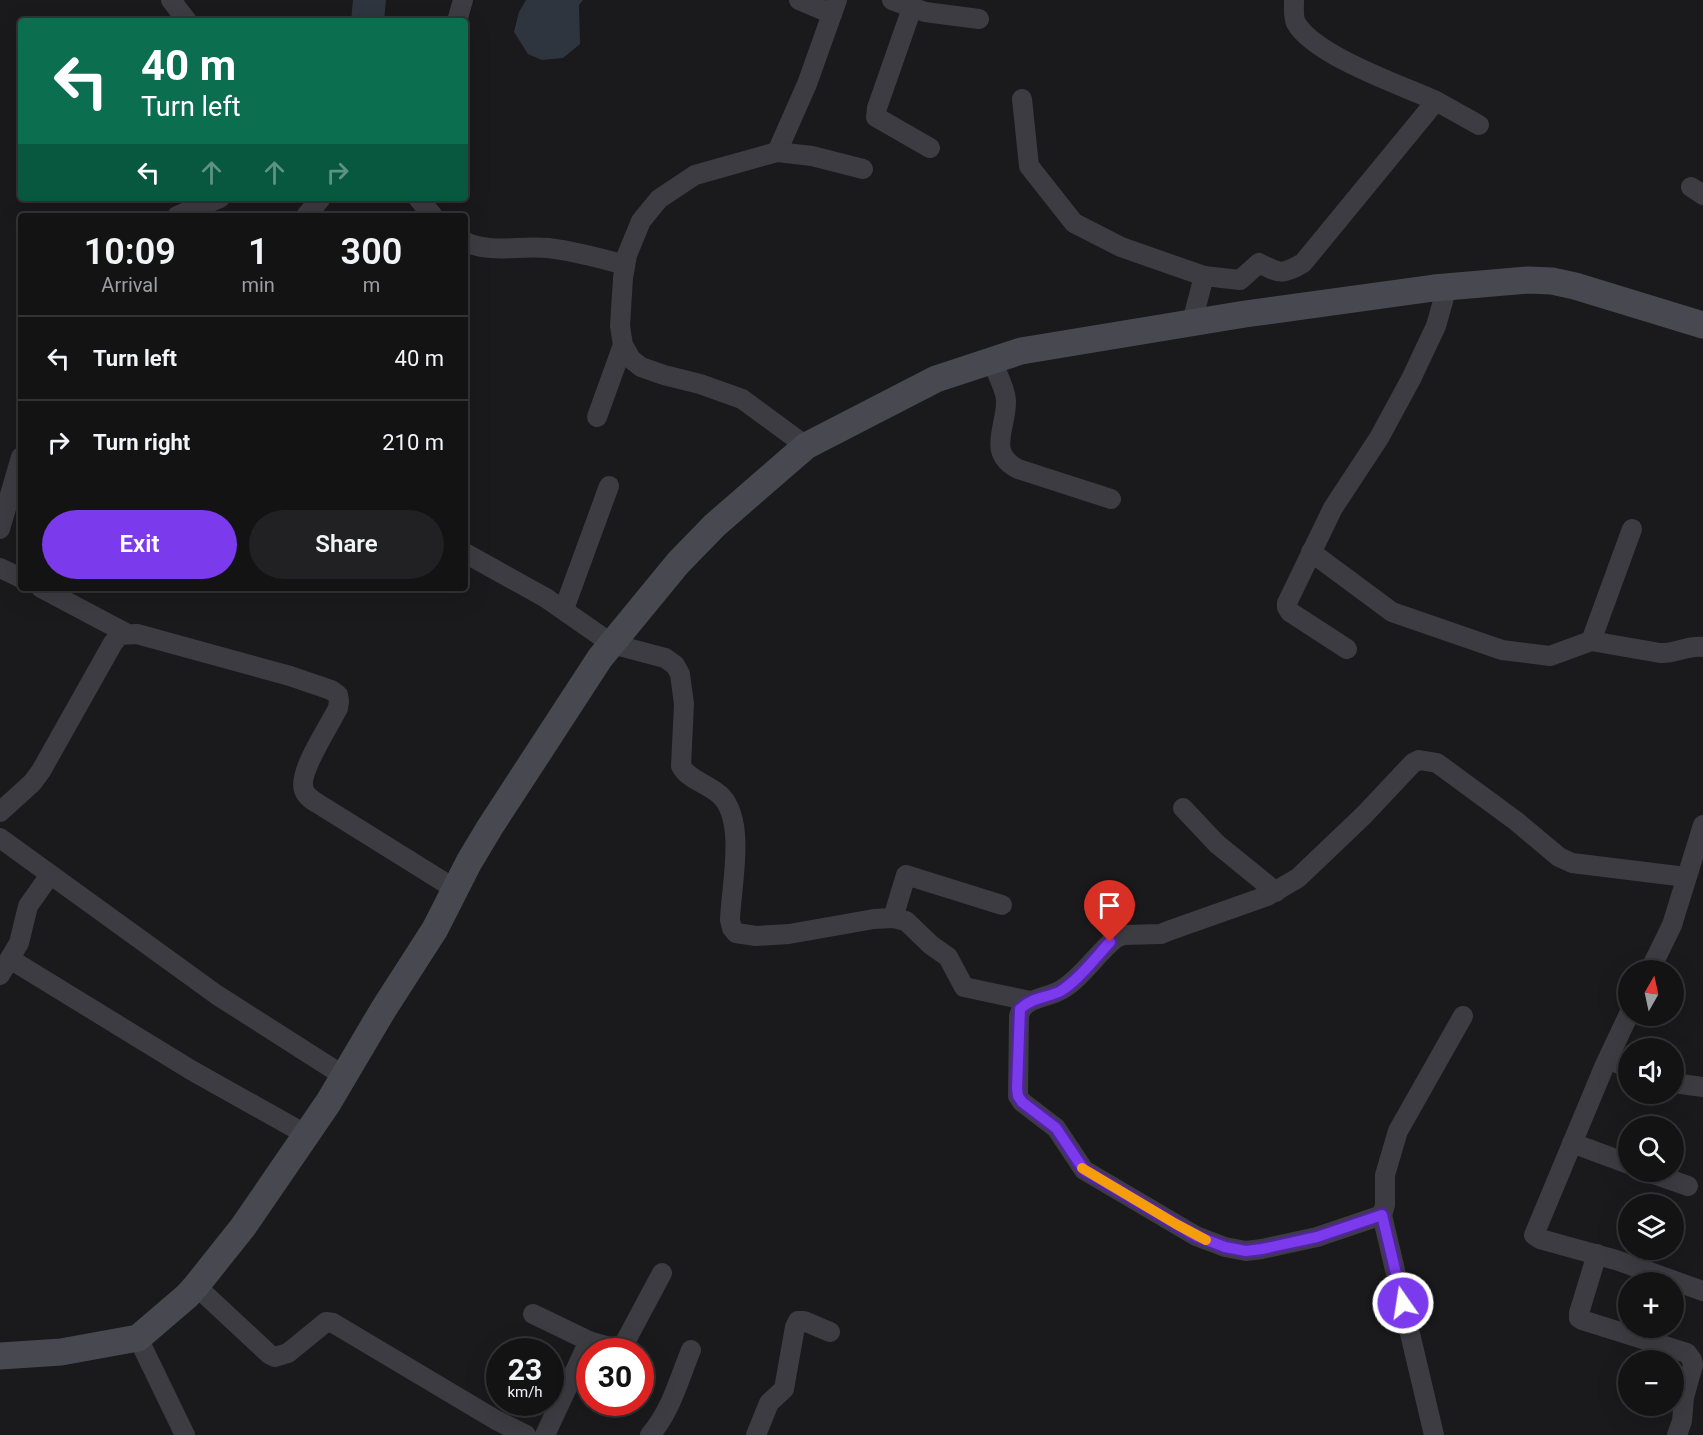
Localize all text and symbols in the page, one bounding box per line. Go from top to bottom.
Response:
text: 40 m [141,41,236,90]
icon: left [42,42,120,120]
text: Turn left [141,91,241,123]
icon: left [132,156,165,189]
icon: ahead [195,156,228,189]
icon: ahead [258,156,291,189]
icon: right [321,156,354,189]
text: 10:09 [84,231,176,273]
text: 1 [248,231,268,273]
text: 300 [341,231,402,273]
text: Arrival [101,273,158,297]
text: min [241,273,275,297]
text: m [363,273,380,297]
icon: left [42,342,75,375]
text: Turn left [93,346,177,371]
text: 40 m [395,346,444,371]
icon: right [42,426,75,459]
text: Turn right [93,430,190,455]
text: 210 m [382,430,444,455]
button: Exit [42,510,237,579]
button: Share [249,510,444,579]
pin [1084,880,1135,942]
icon: arrive [1093,889,1126,922]
north arrow [1618,960,1684,1026]
map controls [1618,960,1684,1416]
button: sound [1618,1038,1684,1104]
button: search [1618,1116,1684,1182]
button: layers [1618,1194,1684,1260]
position arrow [1371,1271,1435,1335]
button: + [1618,1272,1684,1338]
speed limit sign: 30 [576,1338,654,1416]
button: − [1618,1350,1684,1416]
text: 23 [508,1352,542,1387]
text: km/h [507,1383,543,1401]

